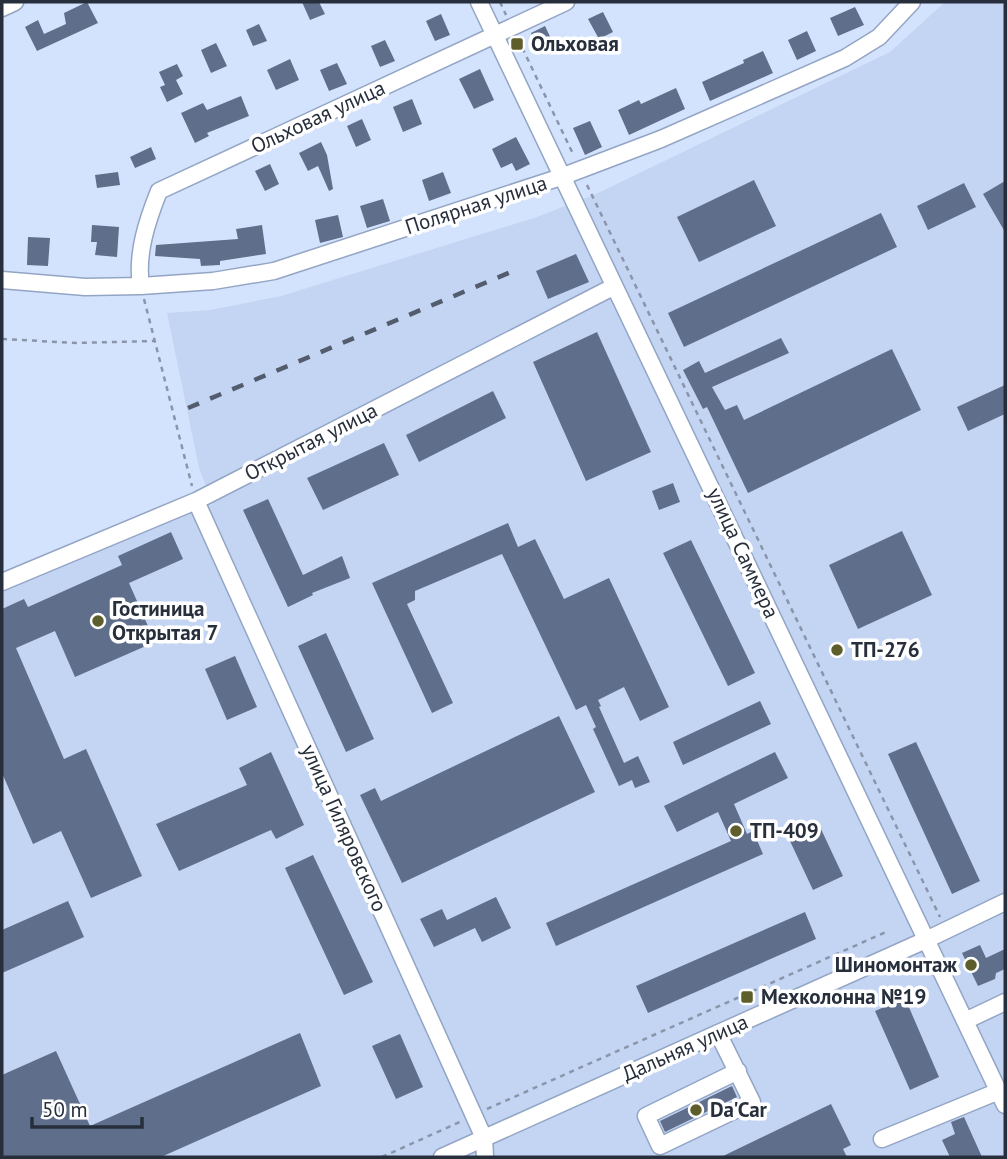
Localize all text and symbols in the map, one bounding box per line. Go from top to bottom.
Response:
place label: Ольховая [531,30,619,57]
marker: Ольховая [509,36,525,52]
street label: Ольховая улица [246,74,389,159]
street label: Полярная улица [401,169,550,240]
street label: Открытая улица [240,396,382,487]
street label: улица Саммера [701,483,785,622]
place label: Гостиница Открытая 7 [112,595,218,646]
marker: Гостиница Открытая 7 [90,613,106,629]
place label: ТП-276 [851,636,920,663]
marker: ТП-276 [829,642,845,658]
street label: улица Гиляровского [295,740,393,916]
place label: ТП-409 [750,817,819,844]
marker: ТП-409 [728,823,744,839]
place label: Шиномонтаж [835,951,957,978]
marker: Шиномонтаж [963,957,979,973]
place label: Мехколонна №19 [761,983,926,1010]
marker: Мехколонна №19 [739,989,755,1005]
street label: Дальняя улица [618,1008,752,1087]
scale bar [32,1086,142,1130]
text: 50 m [42,1096,88,1123]
place label: Da'Car [710,1096,768,1123]
marker: Da'Car [688,1102,704,1118]

